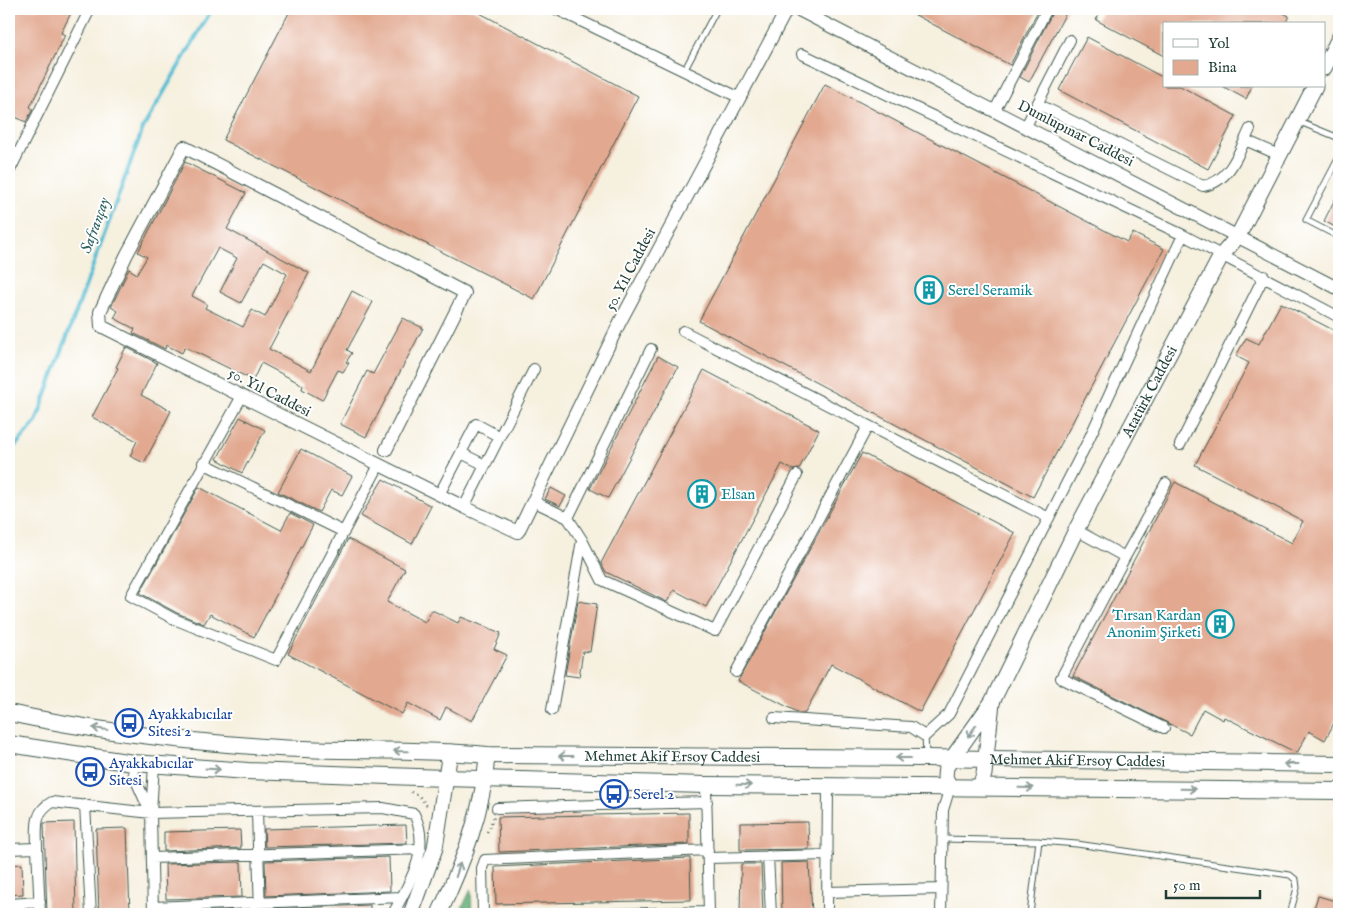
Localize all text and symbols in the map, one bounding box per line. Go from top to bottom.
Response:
legend [1163,22,1326,88]
text: Yol [1208,34,1230,53]
text: Bina [1208,58,1237,77]
street label: Dumlupınar Caddesi [1014,96,1137,171]
water label: Safrançay [77,194,116,256]
street label: 50. Yıl Caddesi [601,225,660,314]
building icon: Serel Seramik [914,275,944,305]
place label: Serel Seramik [948,281,1034,300]
street label: Atatürk Caddesi [1117,343,1182,442]
street label: 50. Yıl Caddesi [225,364,314,421]
building icon: Elsan [687,479,717,509]
place label: Elsan [721,485,755,504]
place label: Tırsan Kardan Anonim Şirketi [1106,606,1201,642]
building icon: Tırsan Kardan Anonim Şirketi [1205,609,1235,639]
place label: Ayakkabıcılar Sitesi 2 [147,705,233,741]
bus stop icon: Ayakkabıcılar Sitesi 2 [114,708,144,738]
one-way arrow [92,724,108,734]
one-way arrow [967,724,978,737]
one-way arrow [394,746,410,755]
street label: Mehmet Akif Ersoy Caddesi [584,747,760,767]
street label: Mehmet Akif Ersoy Caddesi [989,750,1165,771]
one-way arrow [558,751,574,761]
one-way arrow [895,753,912,763]
place label: Ayakkabıcılar Sitesi [108,754,194,790]
bus stop icon: Ayakkabıcılar Sitesi [75,757,105,787]
one-way arrow [1283,759,1299,769]
one-way arrow [205,764,221,774]
bus stop icon: Serel 2 [599,779,629,809]
one-way arrow [736,780,752,790]
one-way arrow [1017,783,1033,793]
one-way arrow [1180,784,1196,794]
place label: Serel 2 [633,785,674,804]
one-way arrow [454,862,464,878]
scale bar [1166,868,1259,900]
text: 50 m [1173,876,1201,895]

